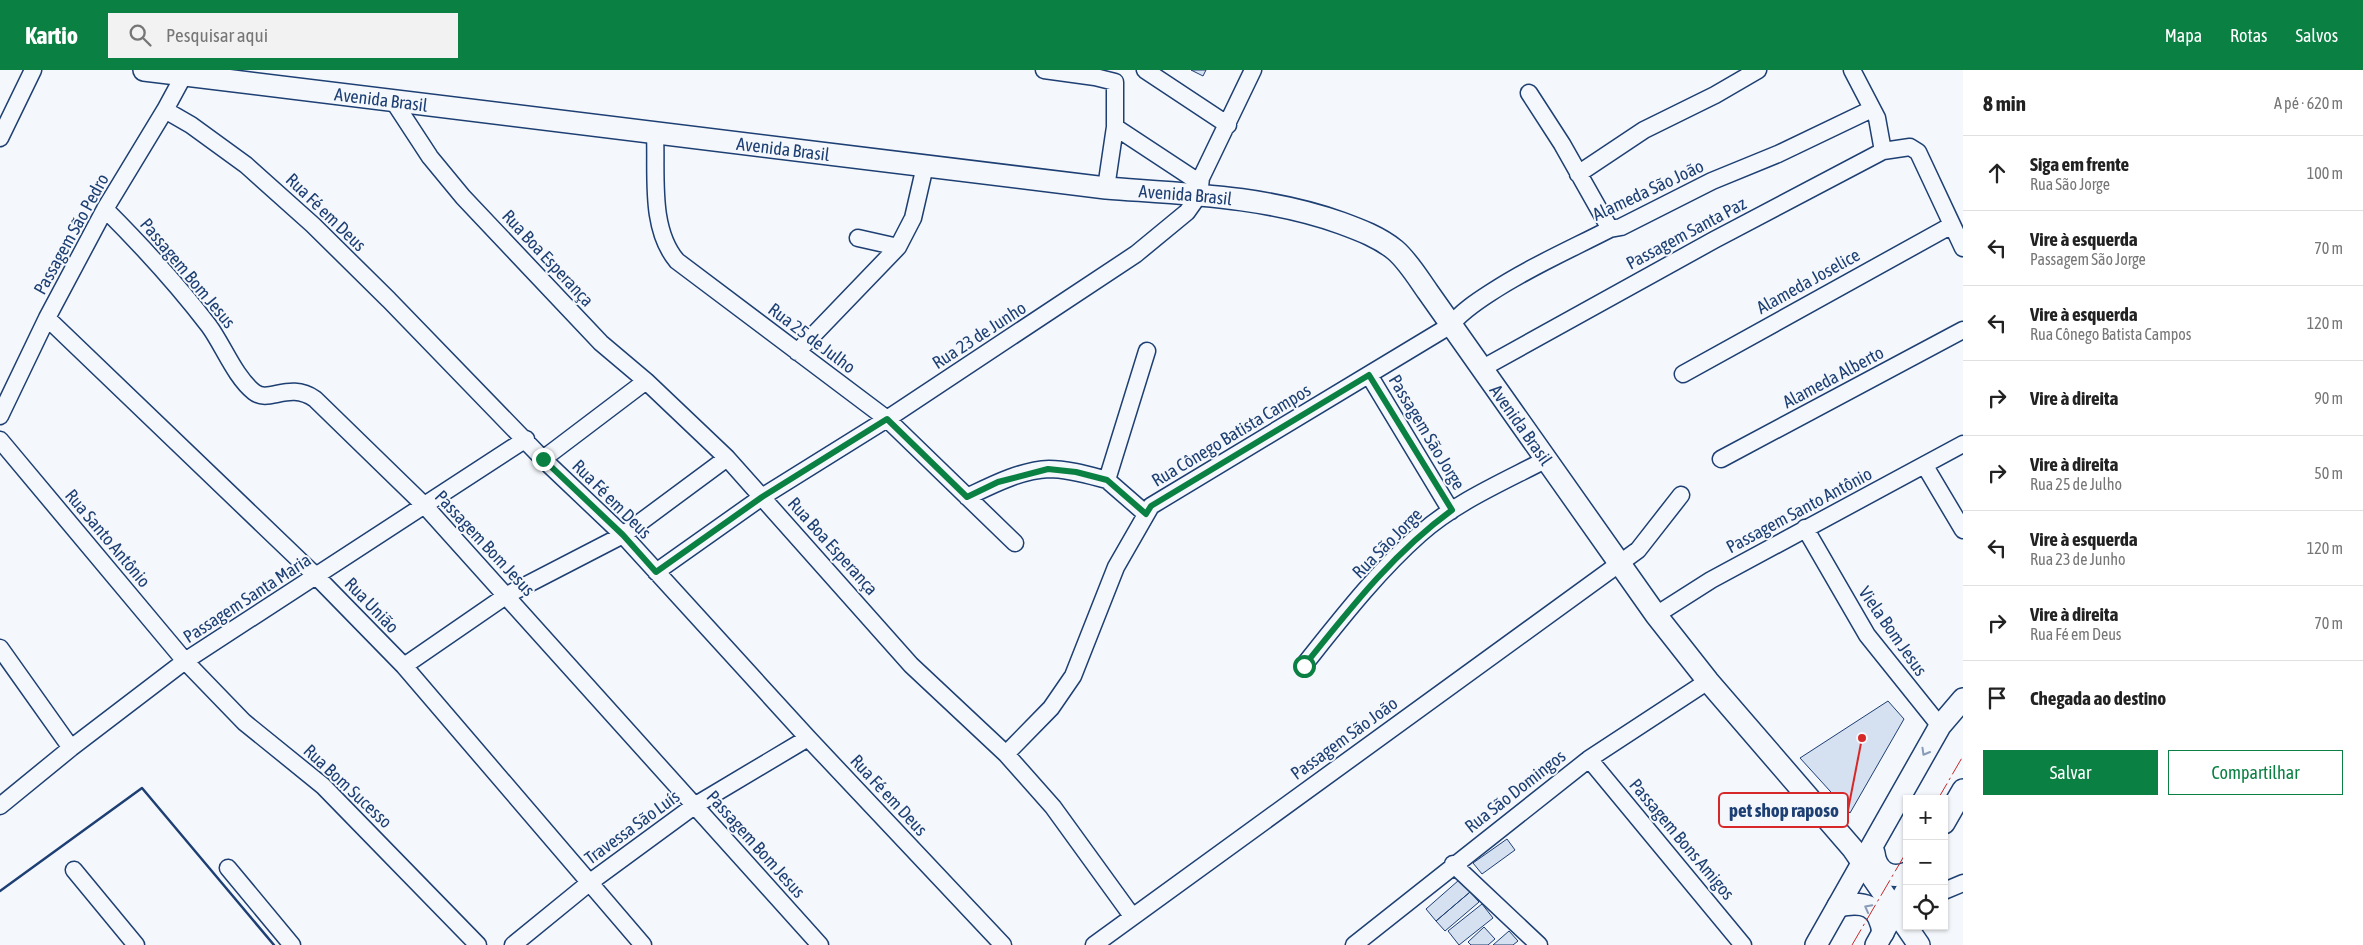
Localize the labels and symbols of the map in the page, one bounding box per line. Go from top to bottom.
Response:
street label: Avenida Brasil [333,83,429,115]
street label: Avenida Brasil [735,132,831,165]
street label: Alameda São João [1589,155,1707,225]
street label: Rua Fé em Deus [282,169,370,255]
street label: Passagem São Pedro [29,170,113,298]
street label: Avenida Brasil [1138,180,1234,209]
street label: Passagem Santa Paz [1622,192,1750,273]
street label: Rua Boa Esperança [498,205,598,311]
street label: Passagem Bom Jesus [136,214,240,332]
street label: Alameda Joselice [1753,244,1863,318]
street label: Rua 23 de Junho [928,297,1030,373]
street label: Rua 25 de Julho [764,298,860,378]
street label: Alameda Alberto [1779,342,1887,412]
street label: Passagem São Jorge [1384,371,1470,493]
street label: Rua Cônego Batista Campos [1148,379,1314,491]
street label: Avenida Brasil [1486,380,1557,469]
route end [532,448,555,471]
street label: Rua Fé em Deus [568,455,656,543]
street label: Passagem Santo Antônio [1723,463,1875,557]
street label: Rua Santo Antônio [61,485,155,591]
street label: Passagem Bom Jesus [431,486,539,600]
street label: Rua Boa Esperança [784,493,882,599]
street label: Rua São Jorge [1348,504,1426,582]
street label: Passagem Santa Maria [179,549,315,647]
street label: Rua União [341,573,403,637]
street label: Viela Bom Jesus [1854,582,1932,680]
route start [1293,655,1316,678]
street label: Passagem São João [1287,692,1401,784]
street label: Rua Bom Sucesso [299,740,397,832]
street label: Rua São Domingos [1460,745,1570,837]
one-way arrow [1921,747,1931,756]
street label: Rua Fé em Deus [846,750,932,840]
street label: Passagem Bons Amigos [1625,774,1739,904]
street label: Travessa São Luís [580,786,684,868]
street label: Passagem Bom Jesus [702,786,810,902]
callout: pet shop raposo [1719,793,1848,827]
text: pet shop raposo [1729,799,1839,821]
one-way arrow [1864,904,1873,914]

